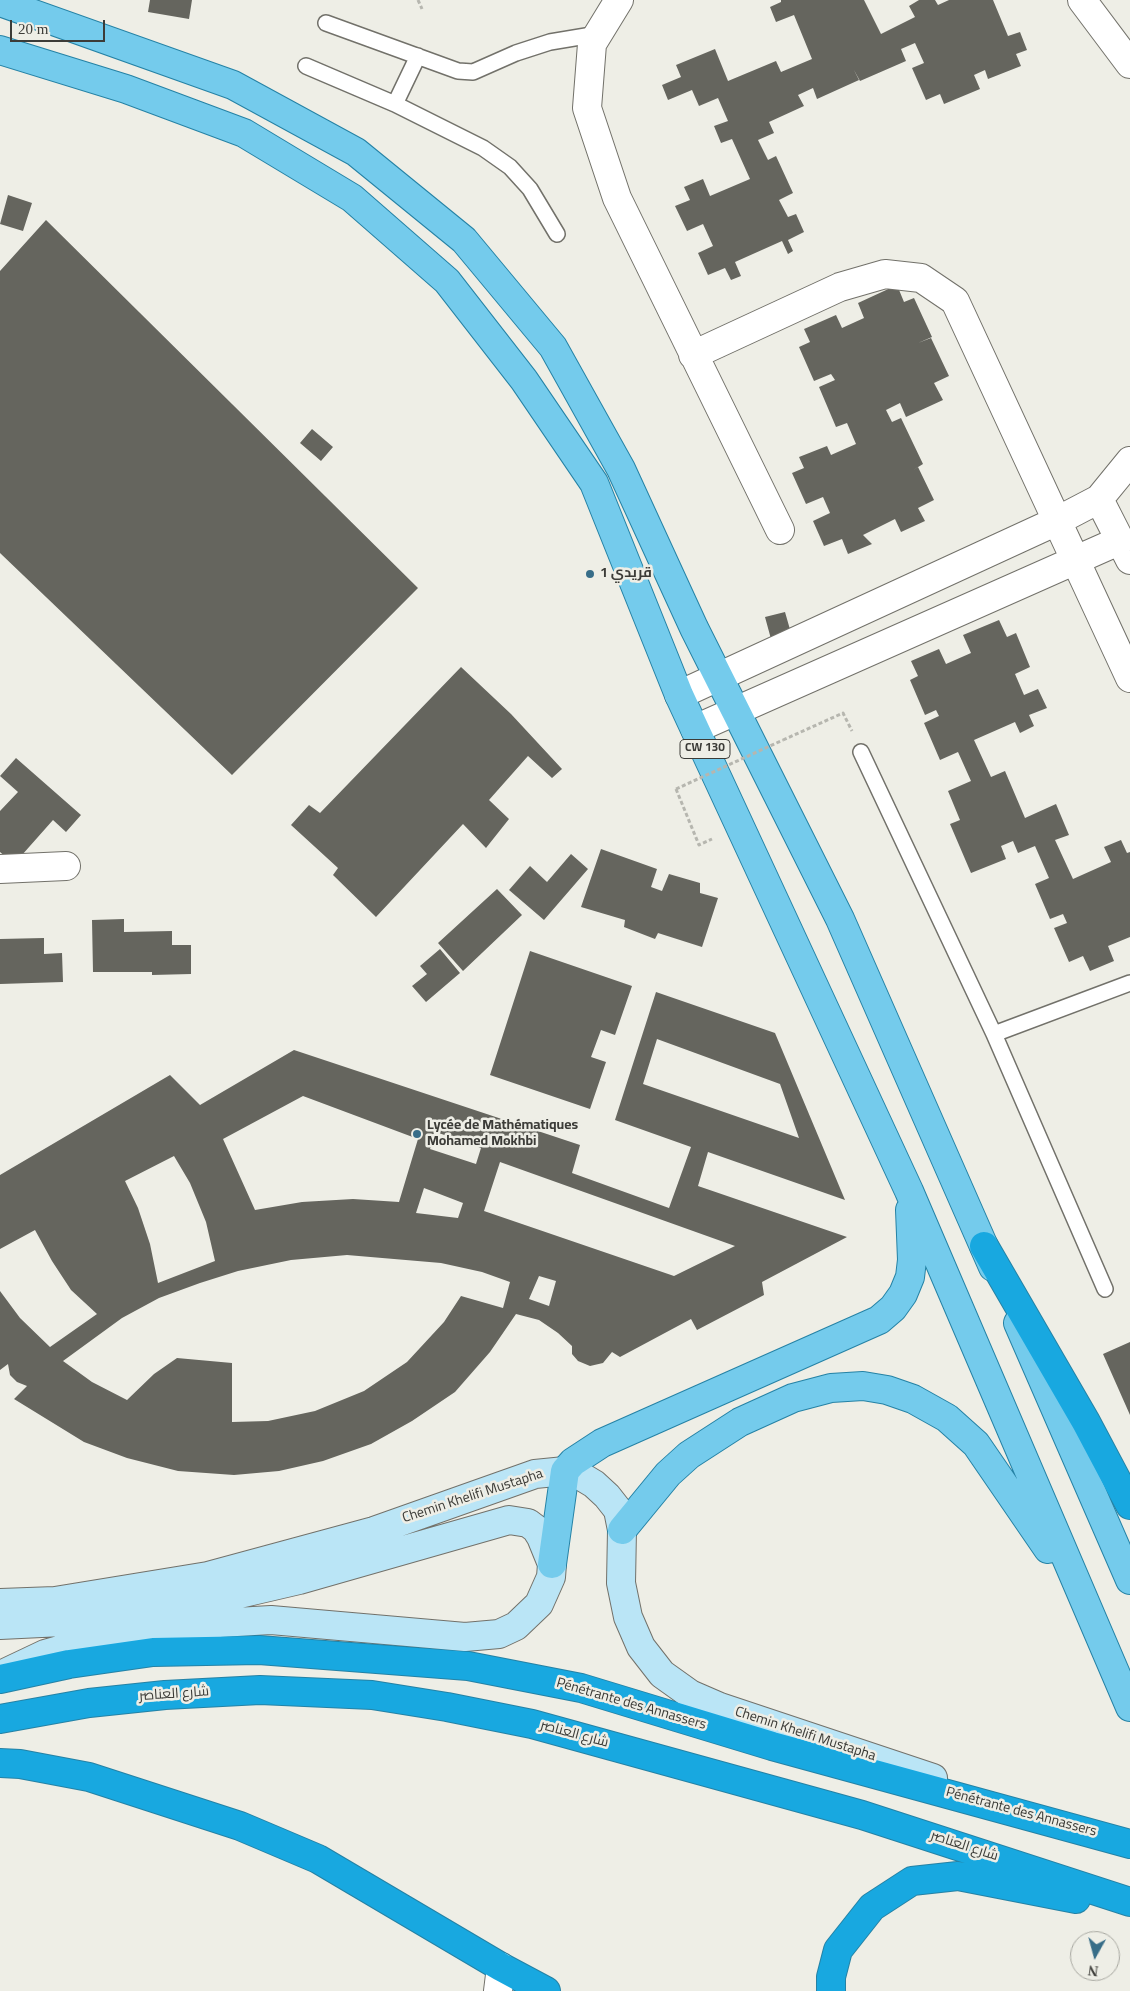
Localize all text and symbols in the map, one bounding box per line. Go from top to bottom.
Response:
scale bar [12,10,108,42]
text: 20 m [18,21,48,37]
place label: قريدي 1 [600,566,652,582]
marker: قريدي 1 [584,568,596,580]
road number: CW 130 [680,740,730,759]
place label: Lycée de Mathématiques Mohamed Mokhbi [427,1118,578,1150]
marker: Lycée de Mathématiques Mohamed Mokhbi [411,1128,423,1140]
street label: Chemin Khelifi Mustapha [400,1466,546,1528]
street label: Pénétrante des Annassers [554,1676,708,1734]
street label: شارع العناصر [138,1684,210,1706]
street label: Chemin Khelifi Mustapha [732,1704,878,1766]
street label: شارع العناصر [538,1718,610,1752]
street label: Pénétrante des Annassers [944,1785,1098,1841]
street label: شارع العناصر [928,1828,1000,1866]
north arrow [1070,1931,1120,1981]
text: N [1087,1962,1099,1978]

